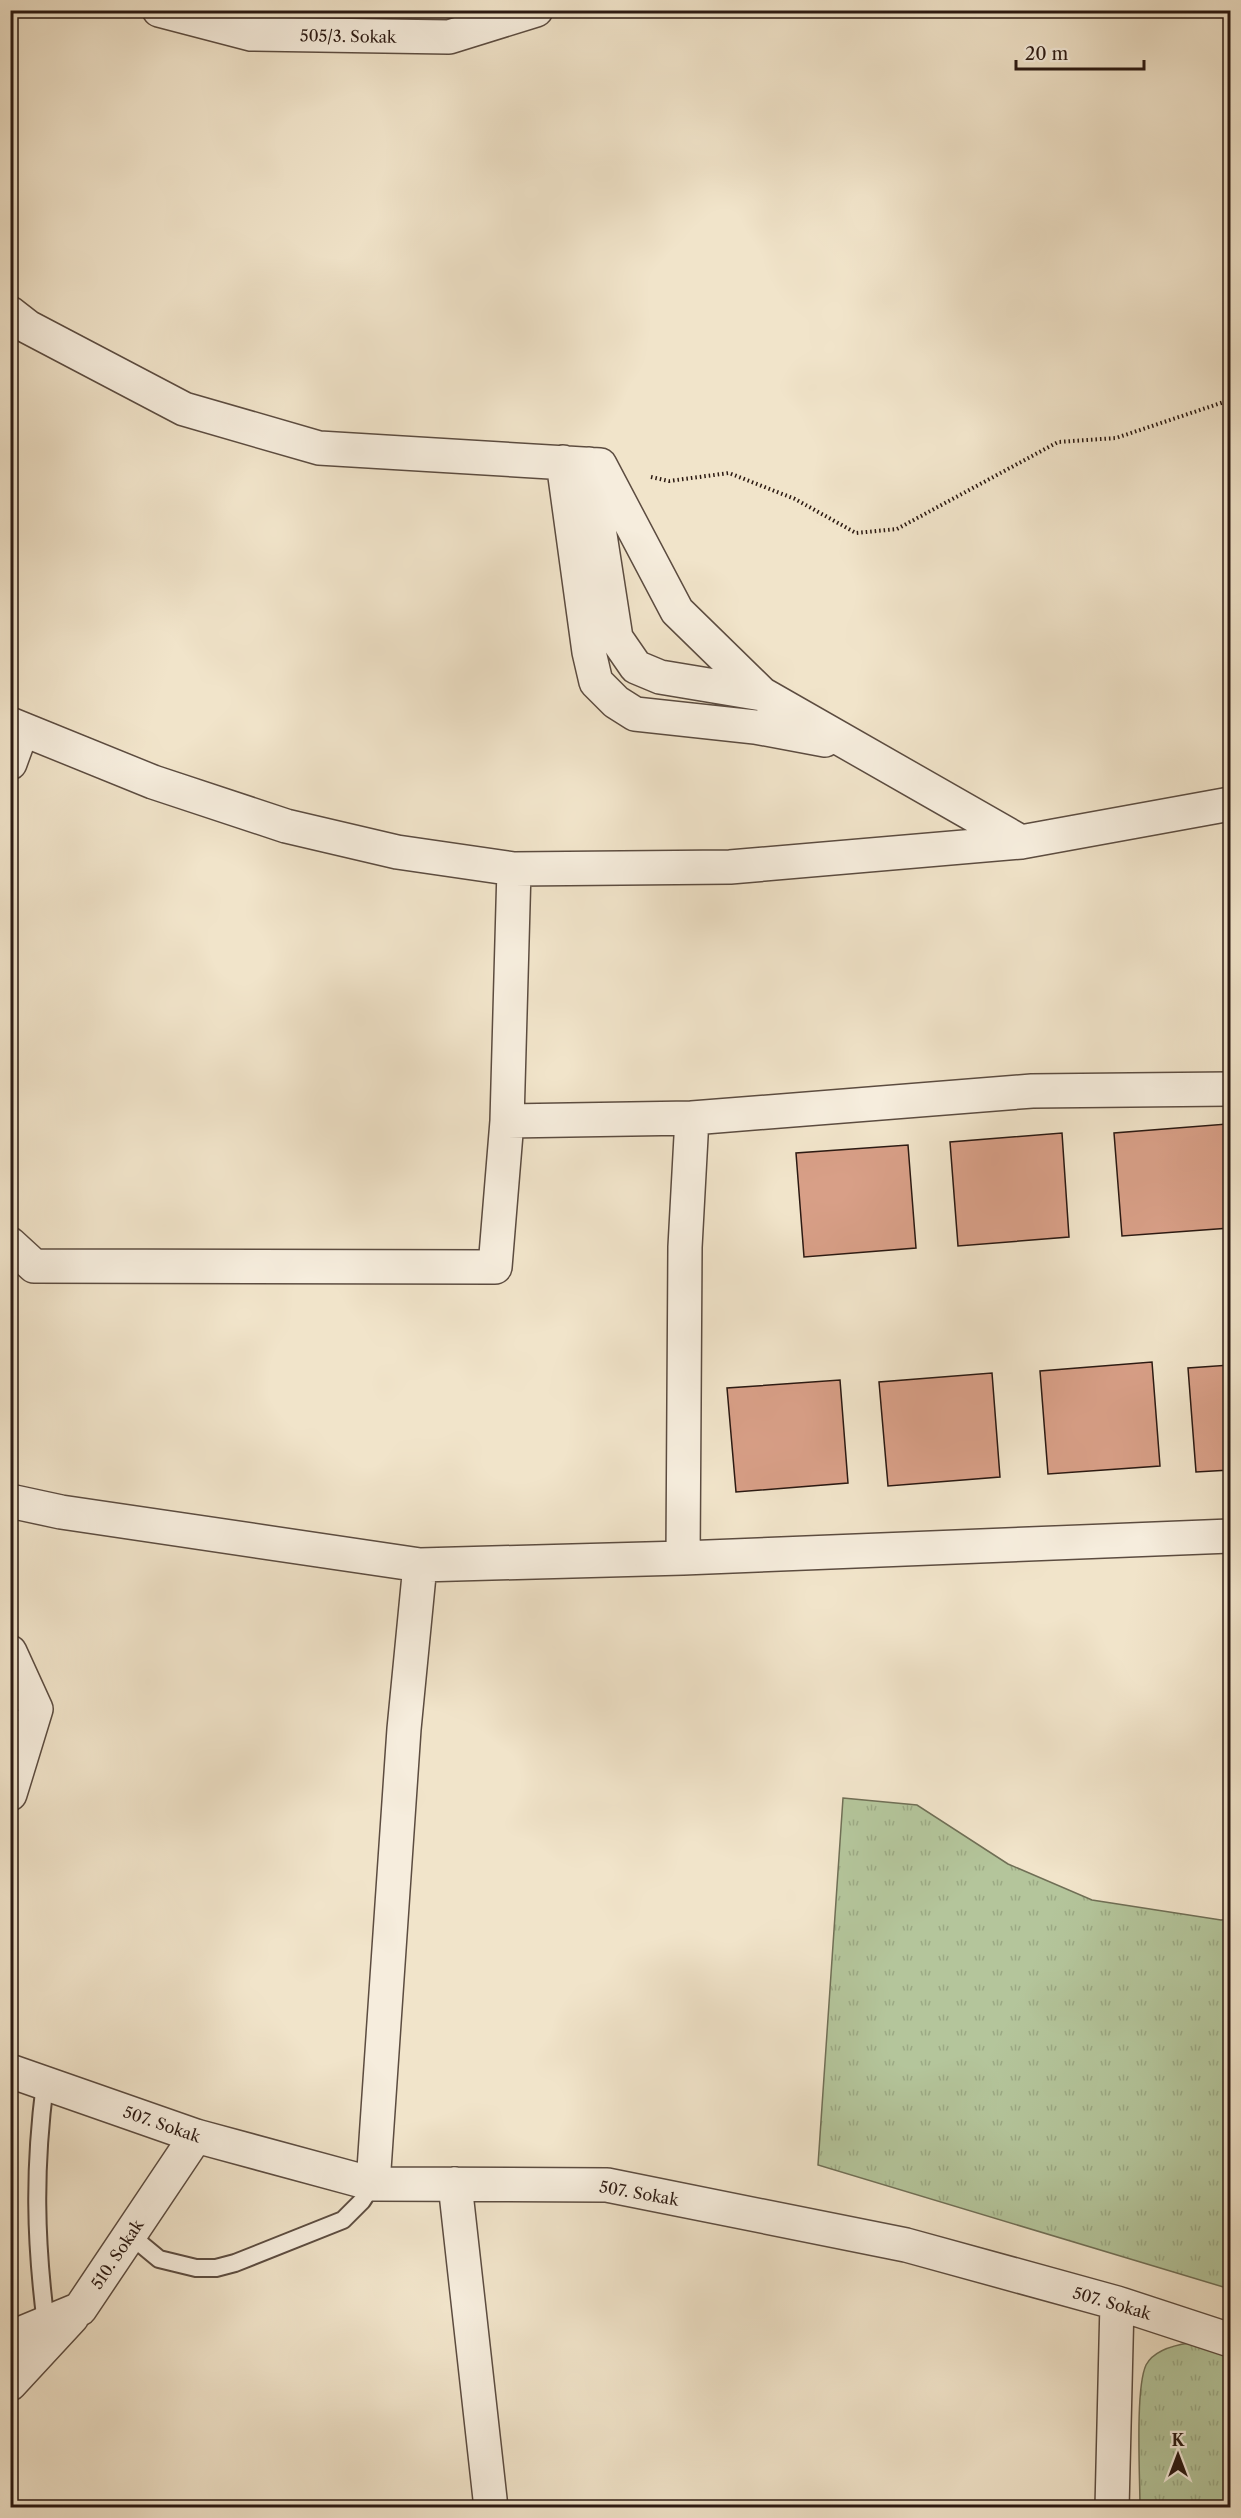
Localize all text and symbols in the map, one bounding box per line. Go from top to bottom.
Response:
street label: 505/3. Sokak [300,25,397,47]
scale bar [1016,33,1144,71]
text: 20 m [1025,43,1069,65]
street label: 507. Sokak [121,2101,204,2147]
street label: 507. Sokak [598,2176,681,2210]
street label: 510. Sokak [86,2215,148,2293]
street label: 507. Sokak [1071,2282,1154,2324]
north arrow [1148,2425,1208,2485]
text: K [1172,2430,1186,2450]

